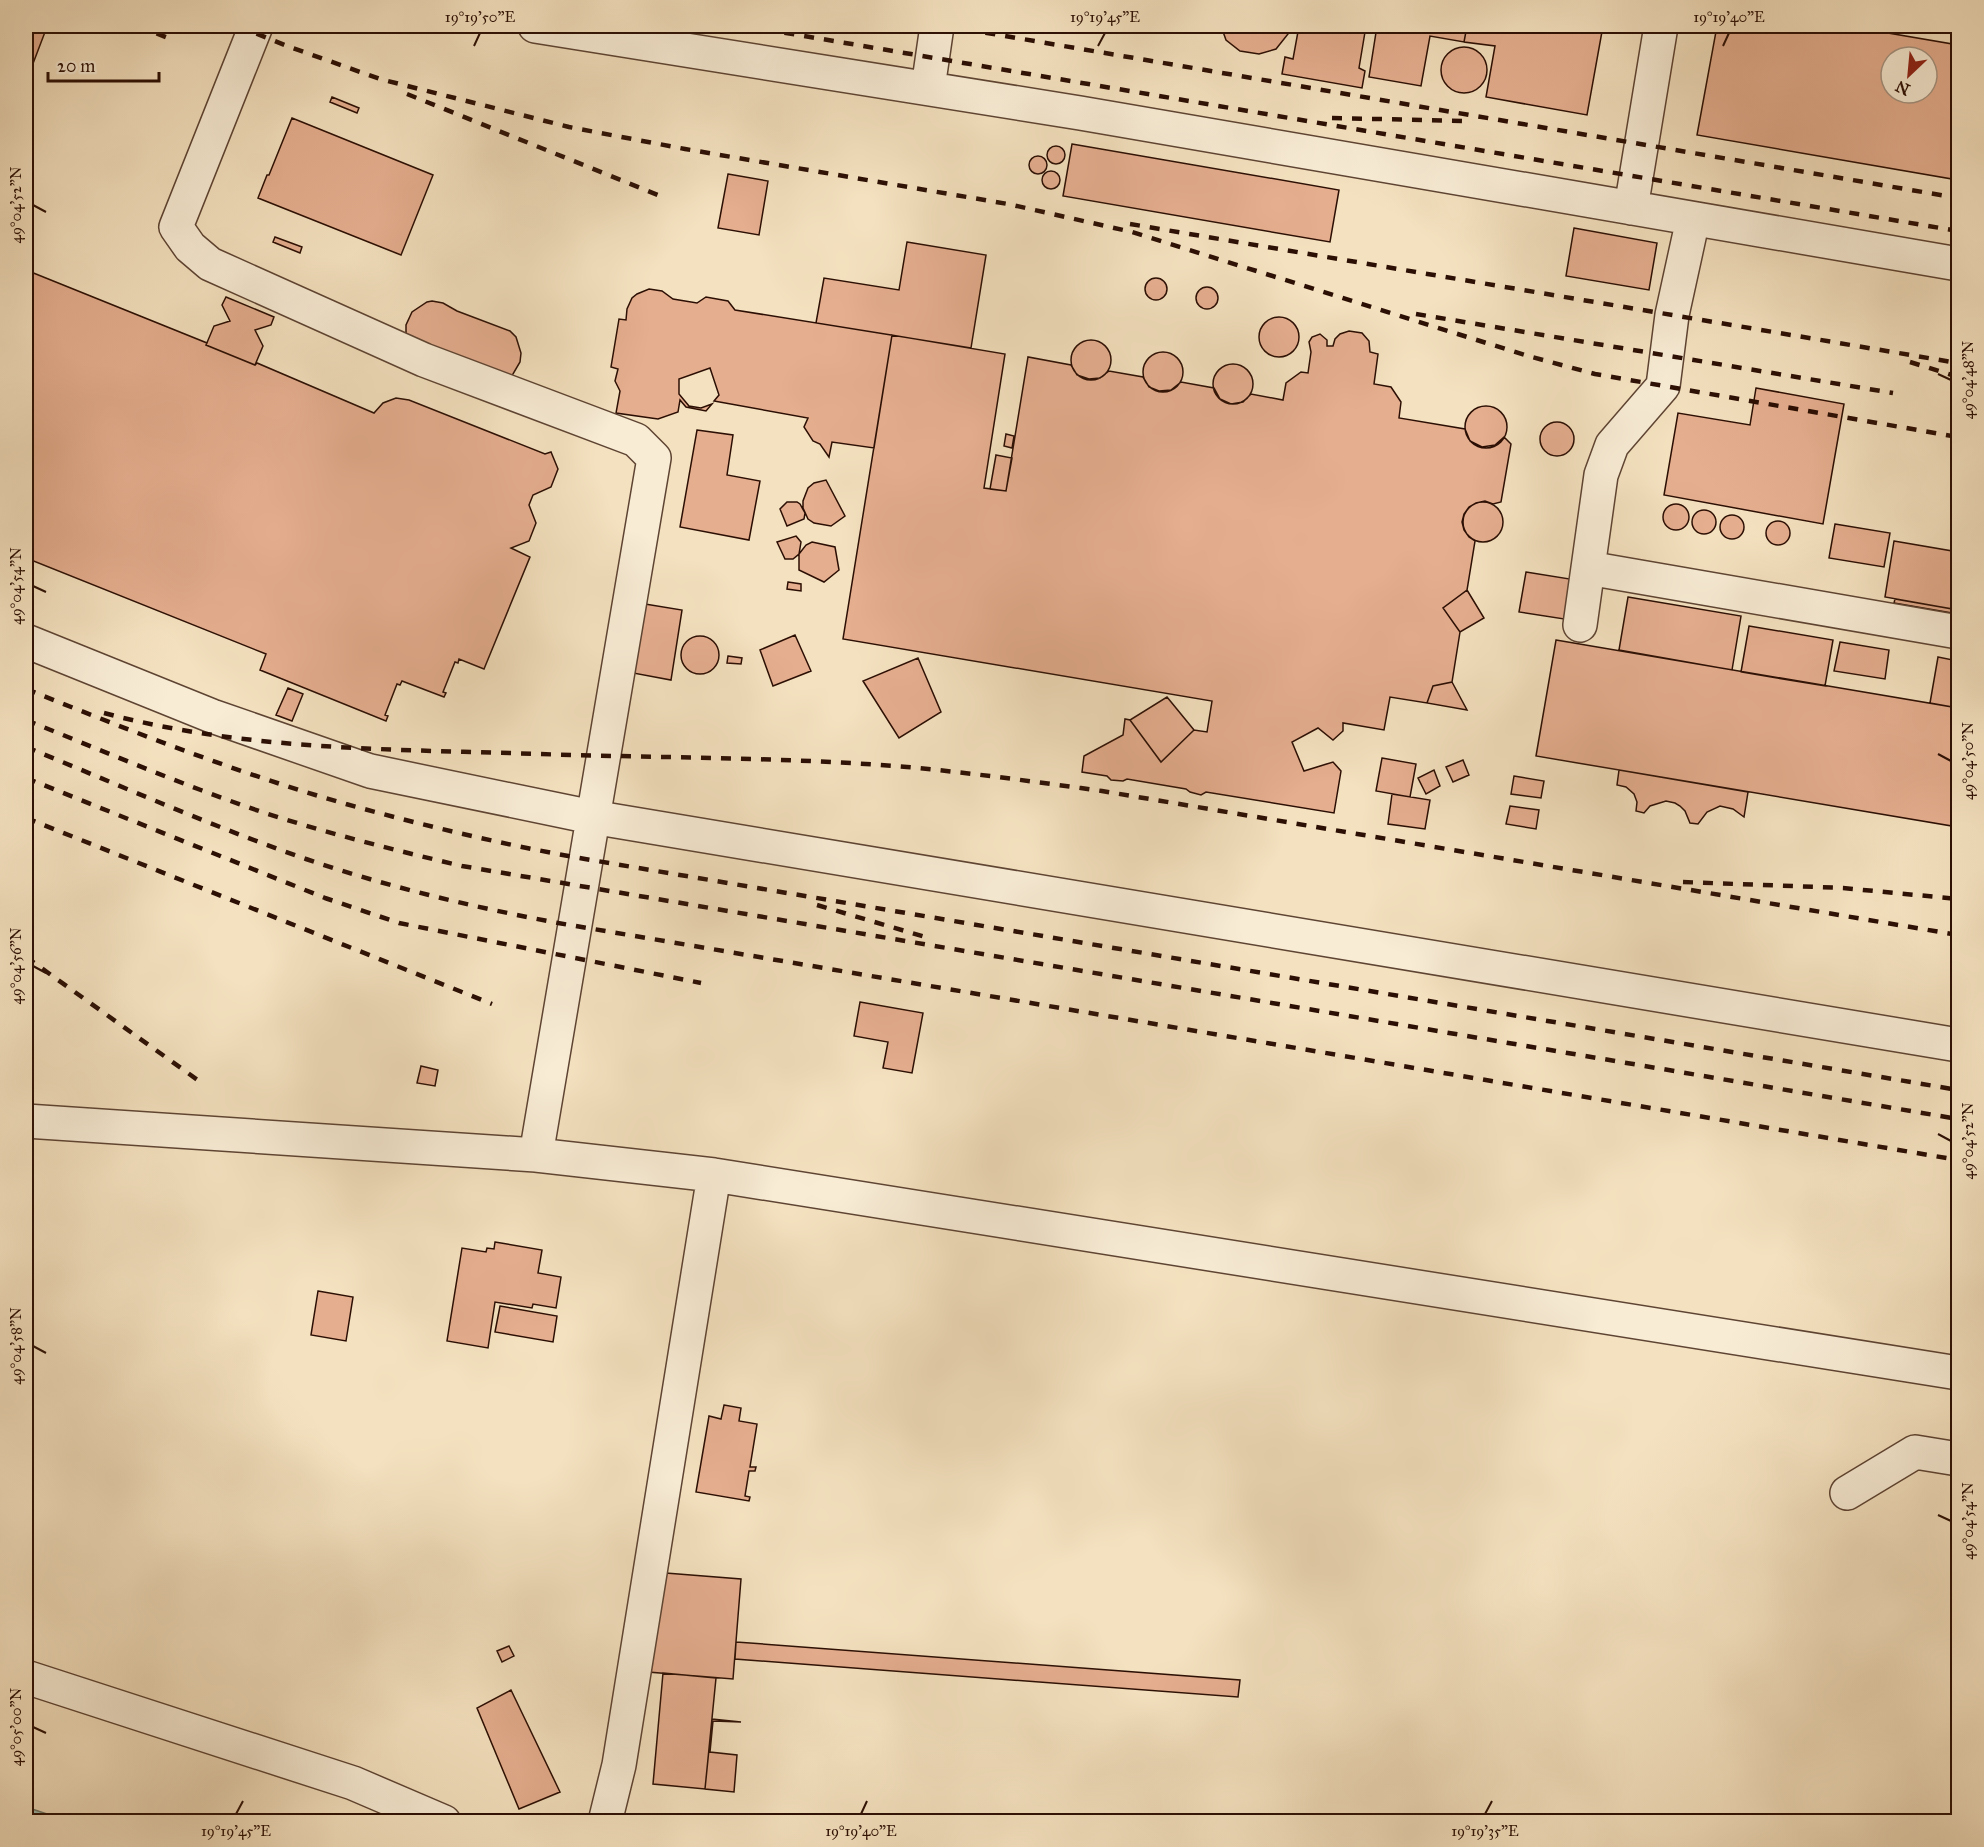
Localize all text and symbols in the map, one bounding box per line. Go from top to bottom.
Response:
text: 19°19'50"E [445,8,515,26]
text: 19°19'45"E [1070,8,1140,26]
text: 19°19'40"E [1693,8,1765,26]
scale bar [48,45,159,83]
north arrow [1879,45,1939,105]
text: 20 m [57,55,95,77]
text: N [1892,76,1913,100]
text: 49°04'52"N [7,166,25,243]
text: 49°04'48"N [1959,340,1977,419]
text: 49°04'54"N [7,547,25,625]
text: 49°04'50"N [1959,722,1977,800]
text: 49°04'56"N [7,927,25,1005]
text: 49°04'52"N [1959,1102,1977,1179]
text: 49°04'58"N [7,1307,25,1385]
text: 49°04'54"N [1959,1482,1977,1560]
text: 49°05'00"N [7,1687,25,1766]
text: 19°19'45"E [201,1822,271,1840]
text: 19°19'40"E [825,1822,897,1840]
text: 19°19'35"E [1451,1822,1519,1840]

